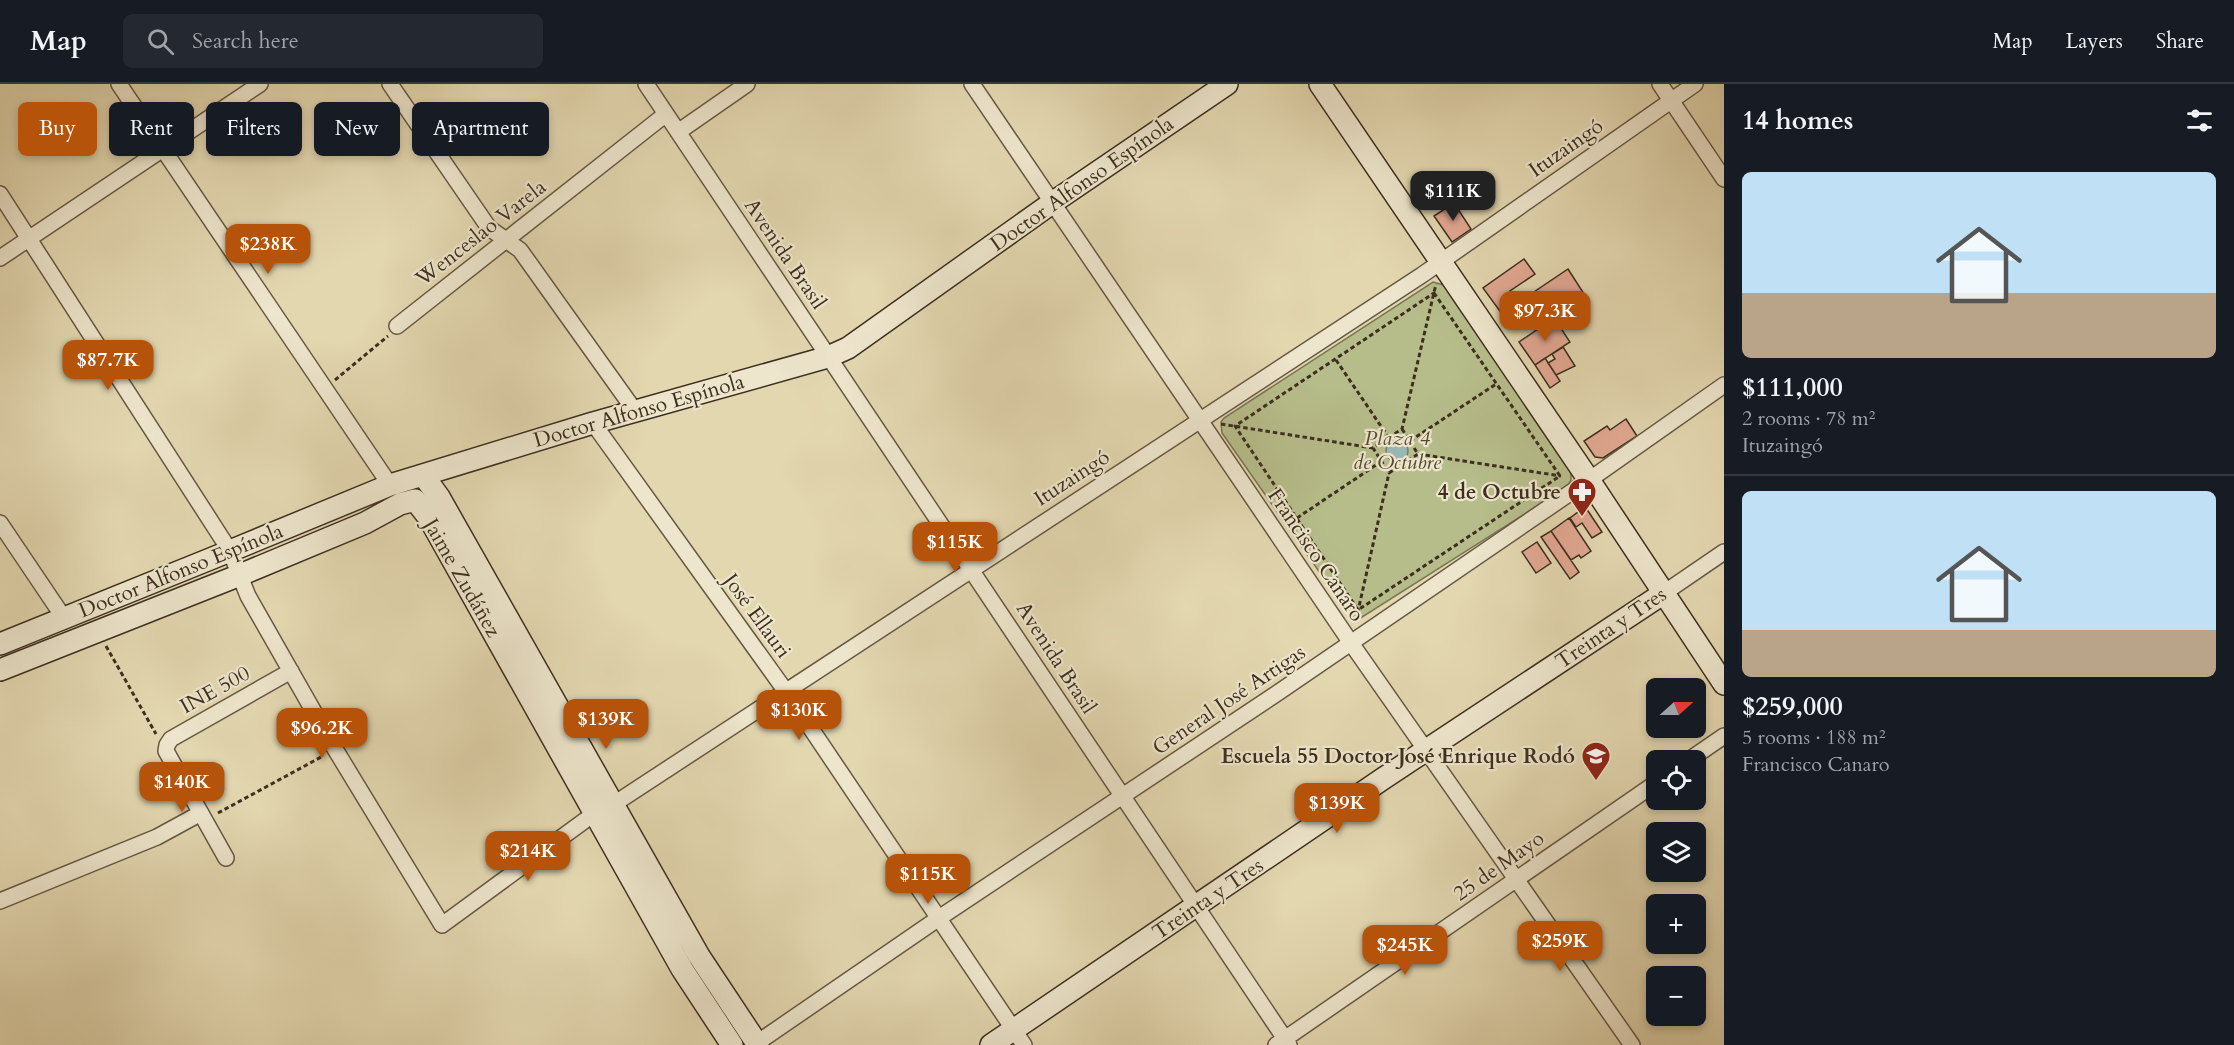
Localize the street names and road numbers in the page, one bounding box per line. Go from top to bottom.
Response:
street label: Doctor Alfonso Espínola [984,110,1180,258]
street label: Ituzaingó [1523,112,1609,184]
street label: Wenceslao Varela [409,173,552,294]
street label: Avenida Brasil [737,193,833,315]
street label: Doctor Alfonso Espínola [530,367,748,455]
street label: Ituzaingó [1029,443,1115,513]
street label: Francisco Canaro [1261,483,1371,627]
street label: Jaime Zudáñez [415,511,508,643]
street label: Doctor Alfonso Espínola [74,517,288,625]
street label: José Ellauri [715,565,798,664]
street label: Treinta y Tres [1550,580,1672,676]
street label: Avenida Brasil [1009,596,1103,720]
street label: General José Artigas [1147,638,1311,762]
street label: INE 500 [175,659,255,721]
street label: 25 de Mayo [1448,824,1550,908]
street label: Treinta y Tres [1147,851,1269,947]

